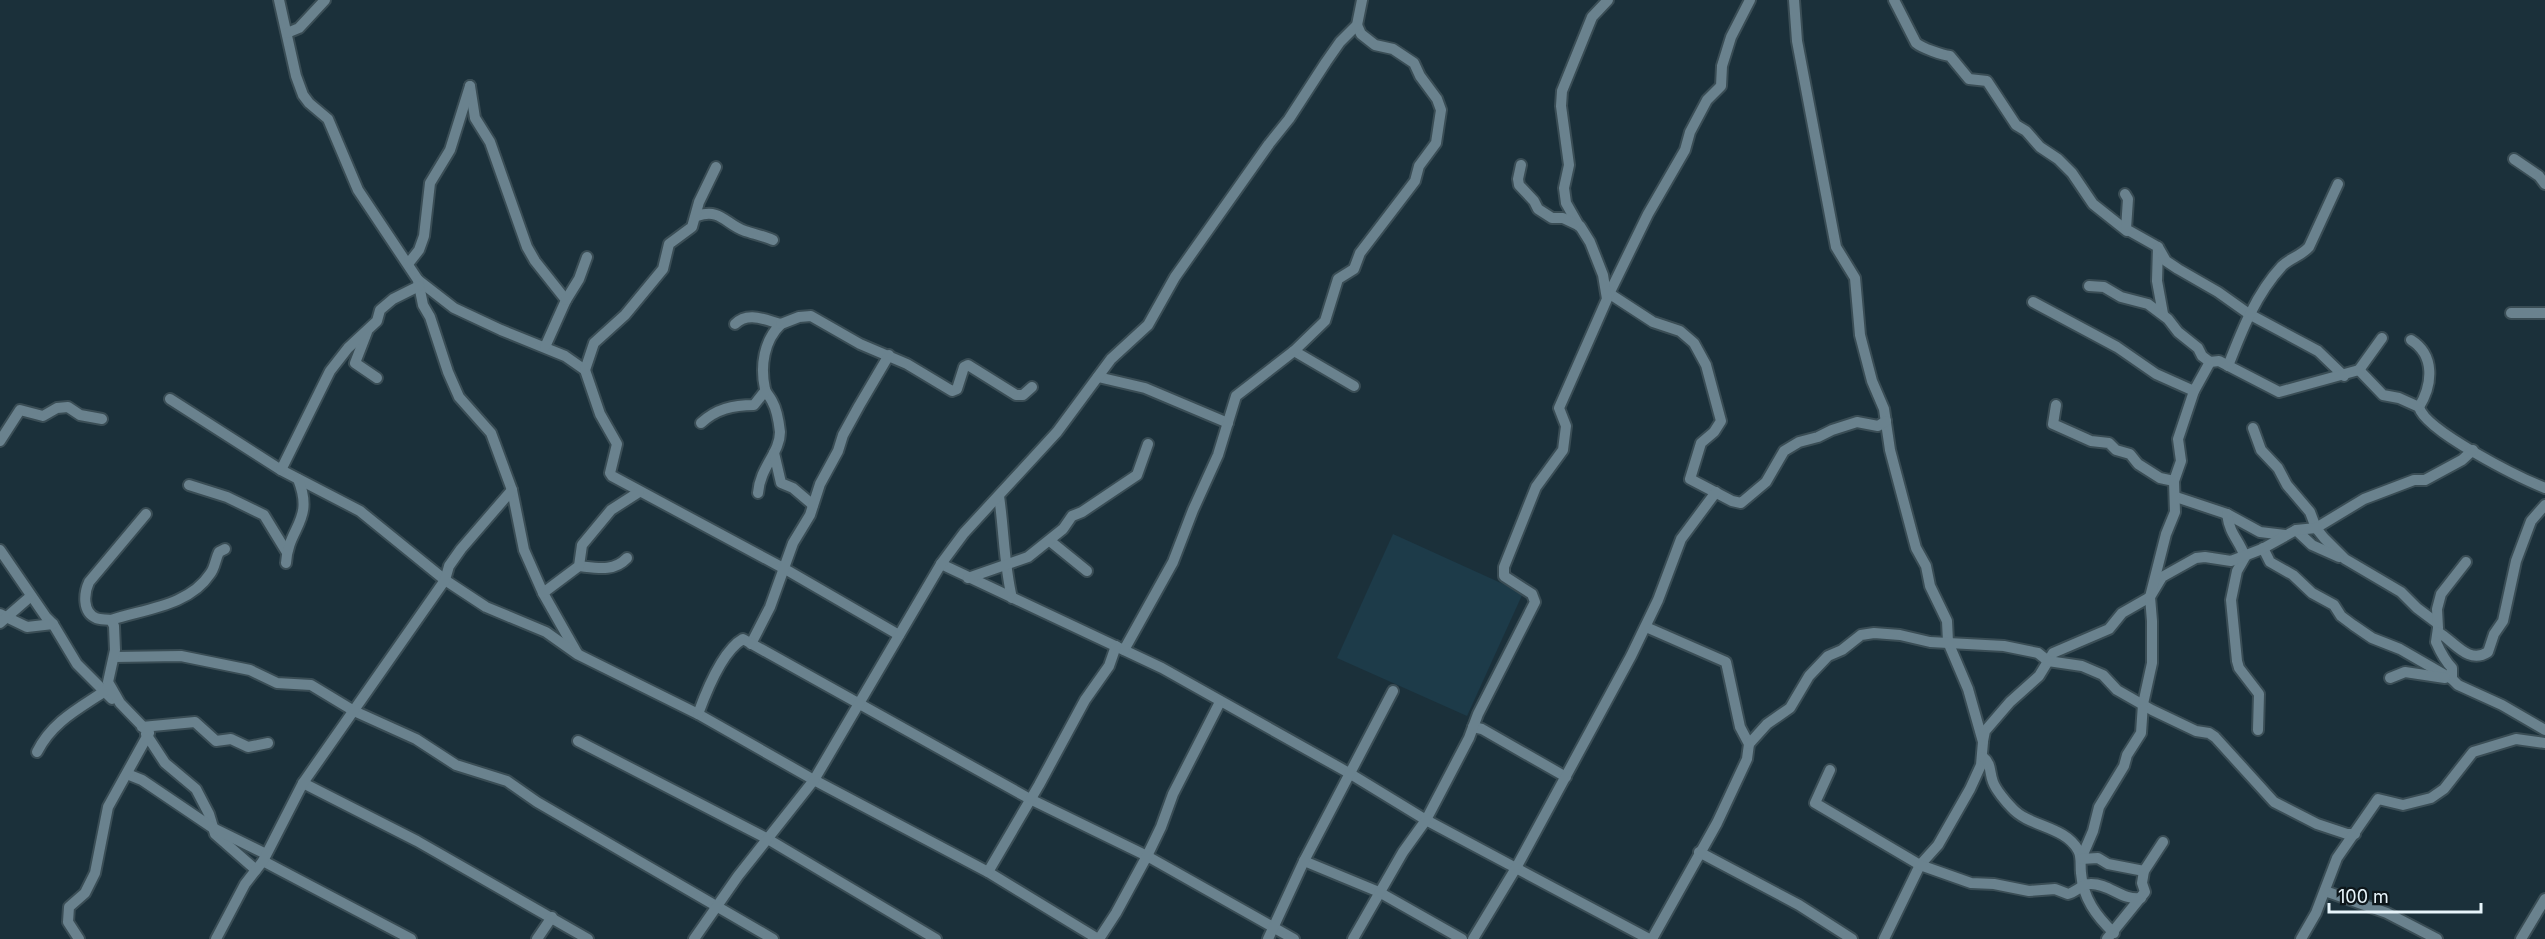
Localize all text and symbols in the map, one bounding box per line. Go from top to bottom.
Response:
scale bar [2329,876,2480,914]
text: 100 m [2338,886,2389,907]

